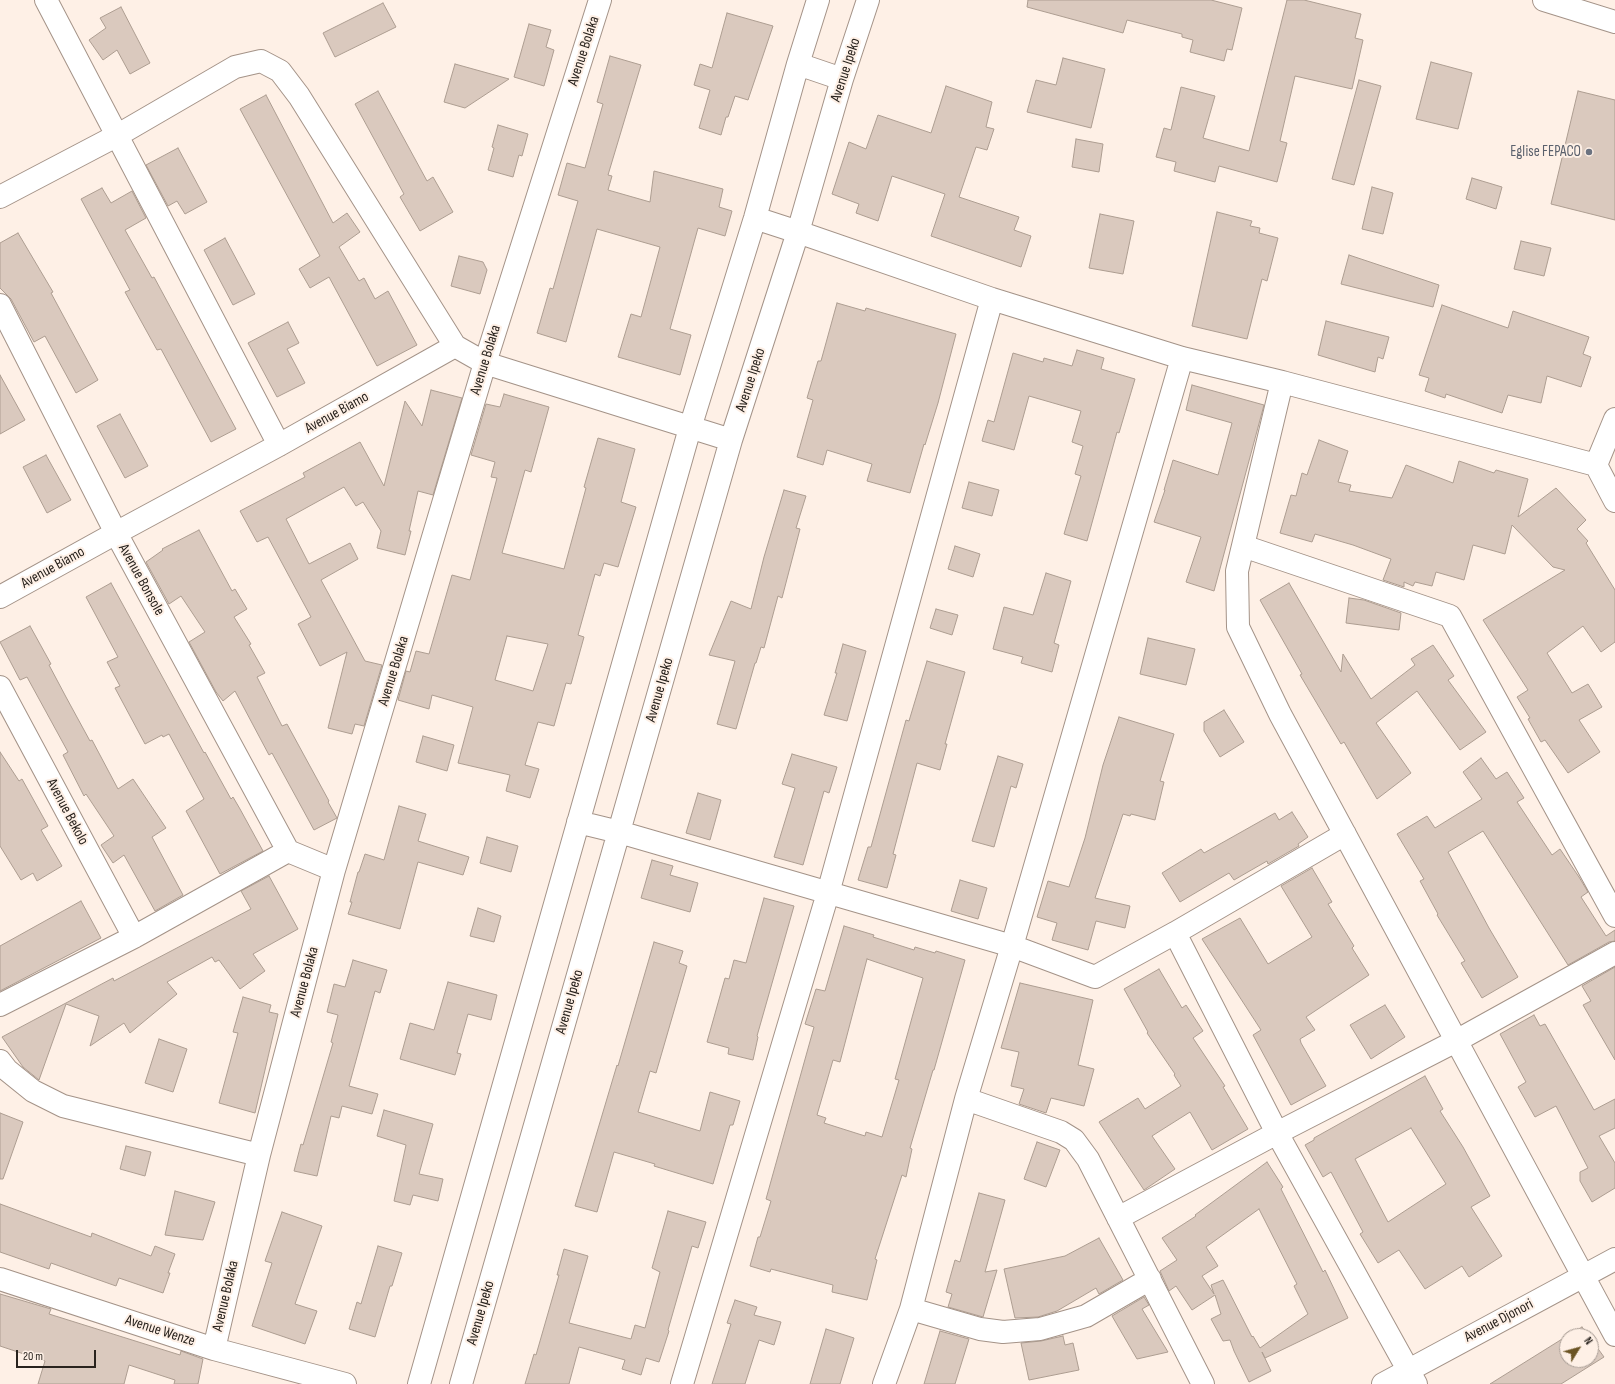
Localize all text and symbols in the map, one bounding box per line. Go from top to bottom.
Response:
street label: Avenue Bolaka [564,14,604,88]
street label: Avenue Ipeko [827,36,865,104]
place label: Eglise FEPACO [1510,143,1581,161]
marker: Eglise FEPACO [1584,147,1594,157]
street label: Avenue Bolaka [467,323,505,397]
street label: Avenue Ipeko [732,346,770,414]
street label: Avenue Biamo [302,388,372,438]
street label: Avenue Bonsole [114,541,168,619]
street label: Avenue Biamo [18,543,88,593]
street label: Avenue Bolaka [375,634,413,708]
street label: Avenue Ipeko [642,656,678,724]
street label: Avenue Bekolo [42,776,92,848]
street label: Avenue Bolaka [287,945,323,1019]
street label: Avenue Ipeko [552,968,588,1036]
street label: Avenue Bolaka [209,1259,243,1333]
street label: Avenue Ipeko [463,1279,499,1347]
street label: Avenue Djonori [1462,1295,1536,1347]
street label: Avenue Wenze [123,1311,197,1351]
north arrow [1559,1328,1599,1368]
text: N [1581,1335,1595,1347]
scale bar [18,1342,98,1368]
text: 20 m [23,1349,43,1364]

